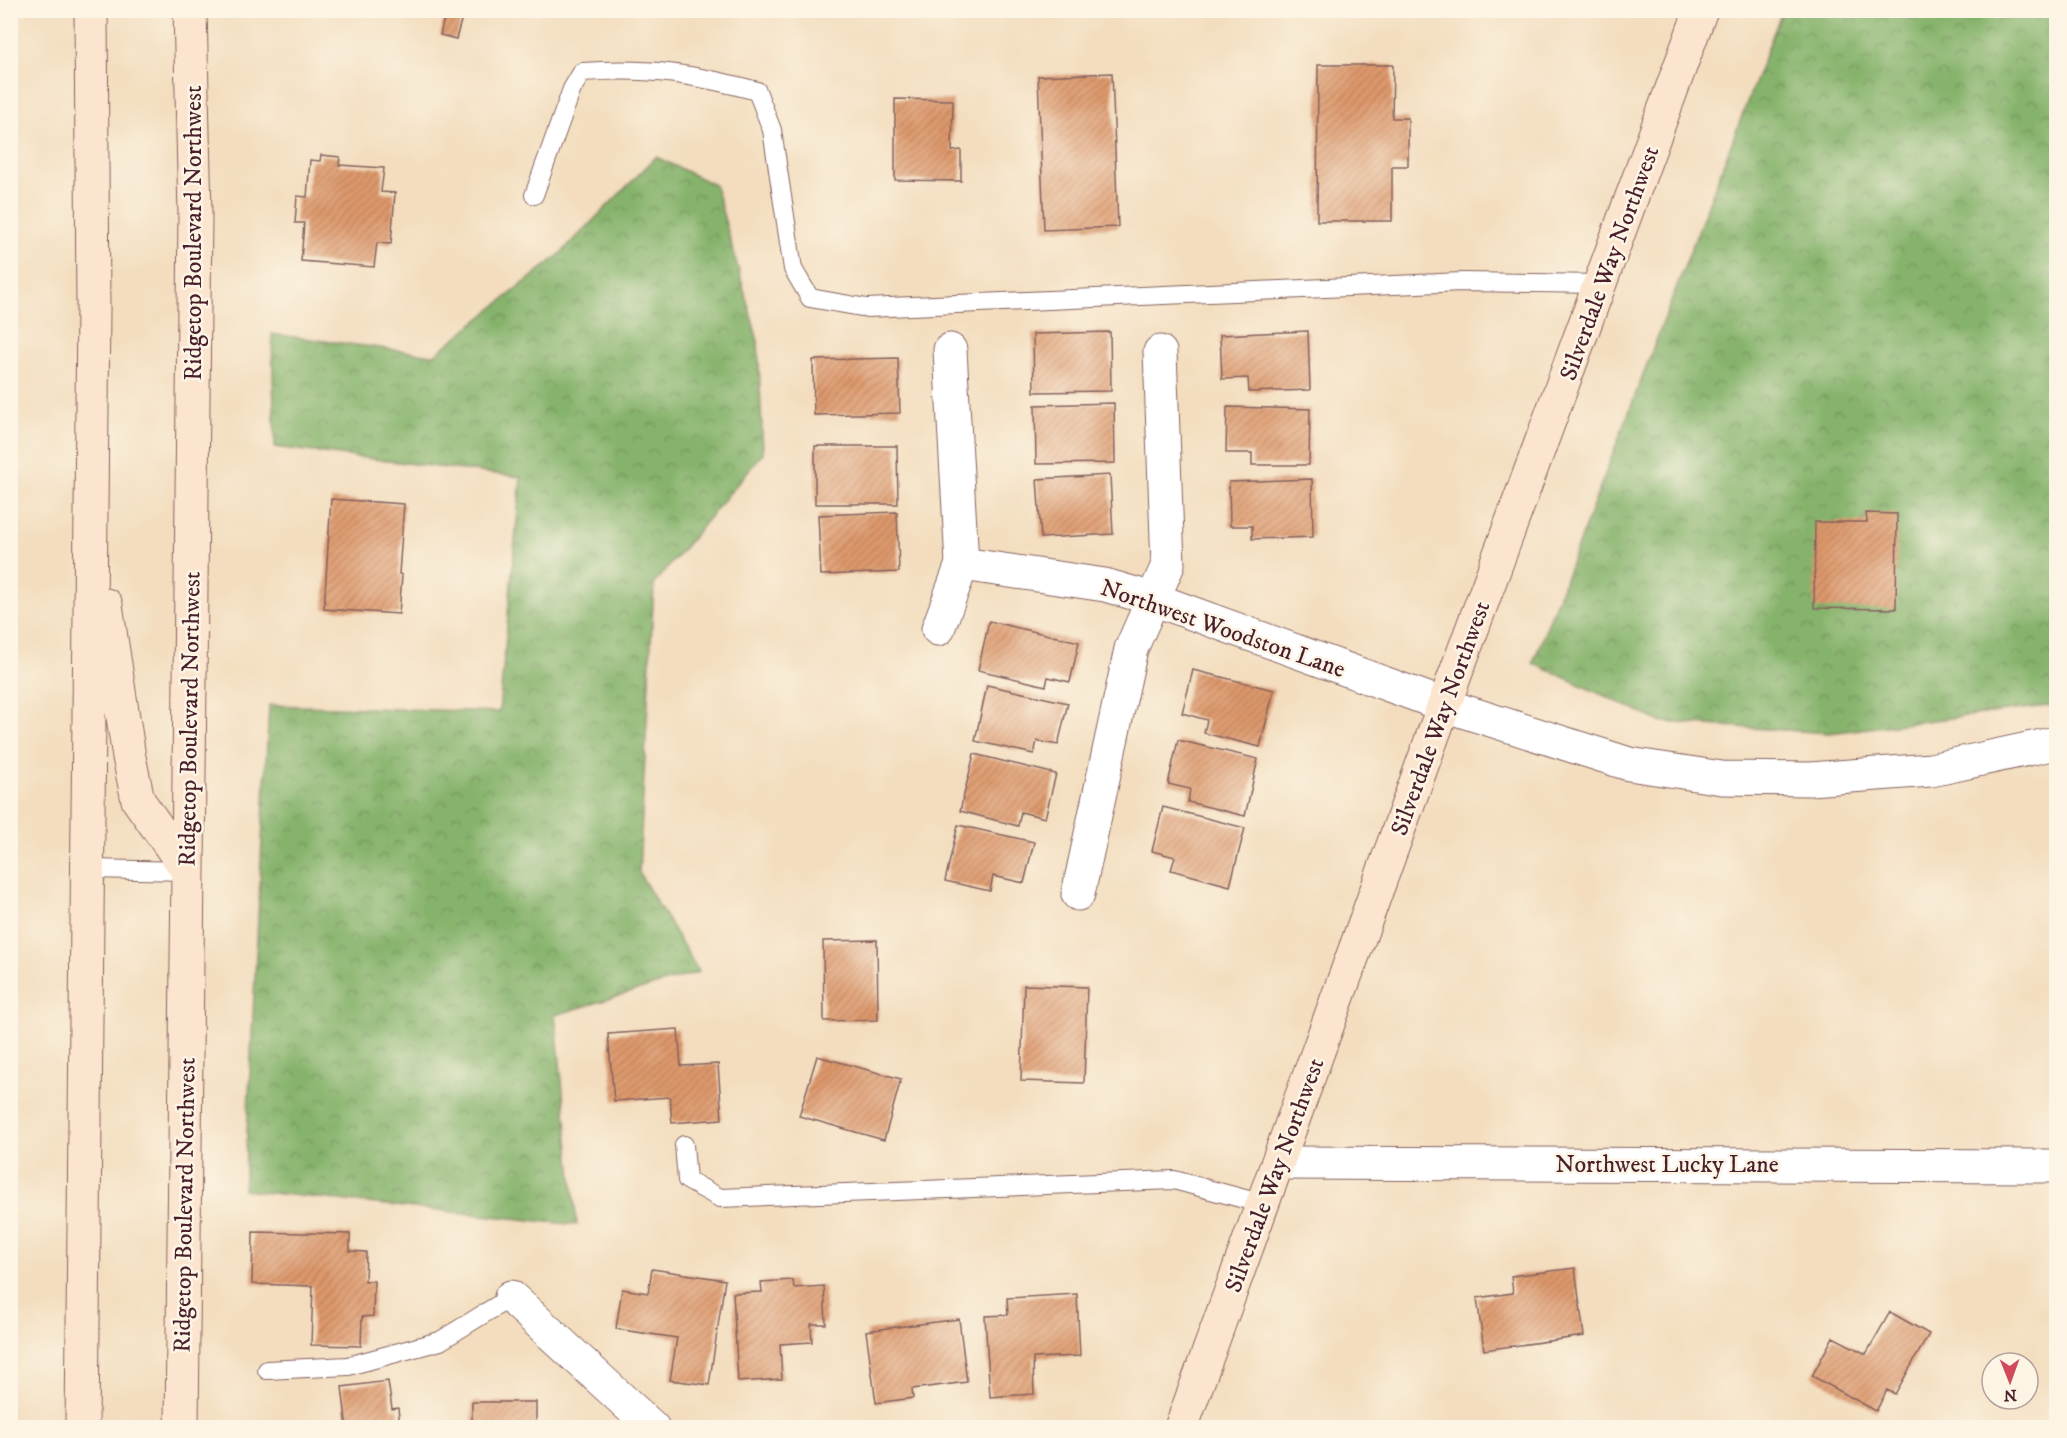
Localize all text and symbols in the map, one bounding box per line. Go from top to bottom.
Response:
street label: Ridgetop Boulevard Northwest [179,85,209,381]
street label: Silverdale Way Northwest [1554,142,1666,385]
street label: Ridgetop Boulevard Northwest [172,571,208,867]
street label: Northwest Woodston Lane [1096,573,1349,685]
street label: Silverdale Way Northwest [1385,597,1497,840]
street label: Silverdale Way Northwest [1219,1054,1331,1297]
street label: Ridgetop Boulevard Northwest [167,1057,203,1353]
street label: Northwest Lucky Lane [1555,1150,1779,1180]
north arrow [1980,1351,2040,1411]
text: N [2004,1385,2017,1405]

